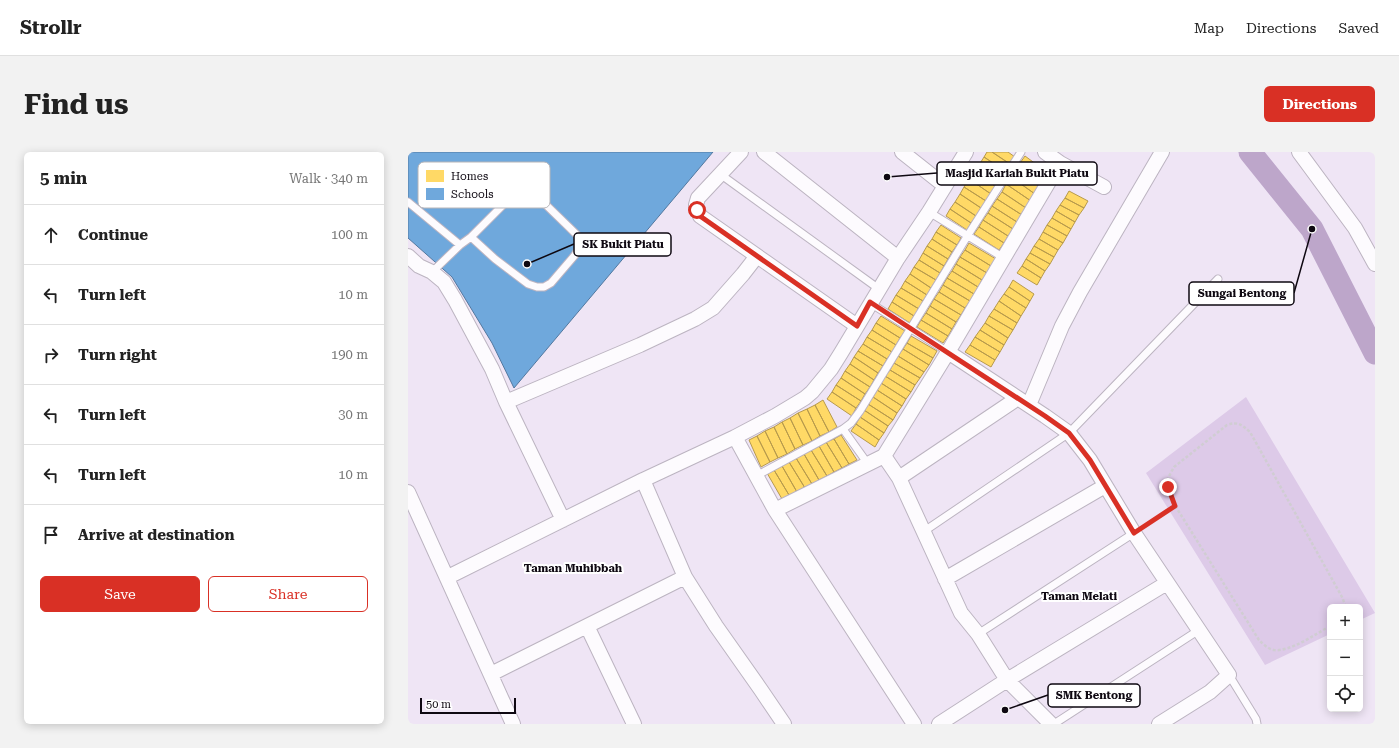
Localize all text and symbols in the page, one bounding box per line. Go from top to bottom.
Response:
text: Strollr [20,16,82,39]
text: Map [1194,20,1224,36]
text: Directions [1246,20,1316,36]
text: Saved [1338,20,1379,36]
button: Directions [1264,86,1375,122]
text: Find us [24,88,128,121]
legend [418,162,550,208]
callout: Masjid Kariah Bukit Piatu [937,162,1097,185]
text: Masjid Kariah Bukit Piatu [945,167,1090,180]
text: 5 min [40,168,87,188]
text: Homes [451,170,488,183]
text: Walk · 340 m [289,171,368,186]
text: Schools [451,188,493,201]
route start [688,201,706,219]
icon: ahead [40,224,62,246]
text: Continue [78,226,148,244]
text: 100 m [331,227,368,242]
callout: SK Bukit Piatu [574,233,671,256]
text: SK Bukit Piatu [582,238,665,251]
callout: Sungai Bentong [1189,282,1294,305]
icon: left [40,284,62,306]
text: Turn left [78,286,146,304]
text: 10 m [338,287,368,302]
text: Sungai Bentong [1198,287,1287,300]
icon: right [40,344,62,366]
text: Turn right [78,346,157,364]
text: 190 m [331,347,368,362]
icon: left [40,404,62,426]
text: Turn left [78,406,146,424]
text: 30 m [338,407,368,422]
icon: left [40,464,62,486]
text: Turn left [78,466,146,484]
text: 10 m [338,467,368,482]
route end [1159,478,1177,496]
icon: arrive [40,524,62,546]
text: Arrive at destination [78,526,234,544]
district label: Taman Muhibbah [524,562,623,575]
button: Save [40,576,200,612]
button: Share [208,576,368,612]
district label: Taman Melati [1041,590,1117,603]
map controls [1327,604,1363,712]
button: + [1327,604,1363,640]
button: − [1327,640,1363,676]
button: locate [1327,676,1363,712]
callout: SMK Bentong [1048,684,1140,707]
text: SMK Bentong [1056,689,1132,702]
scale bar [420,696,516,715]
text: 50 m [426,698,451,711]

